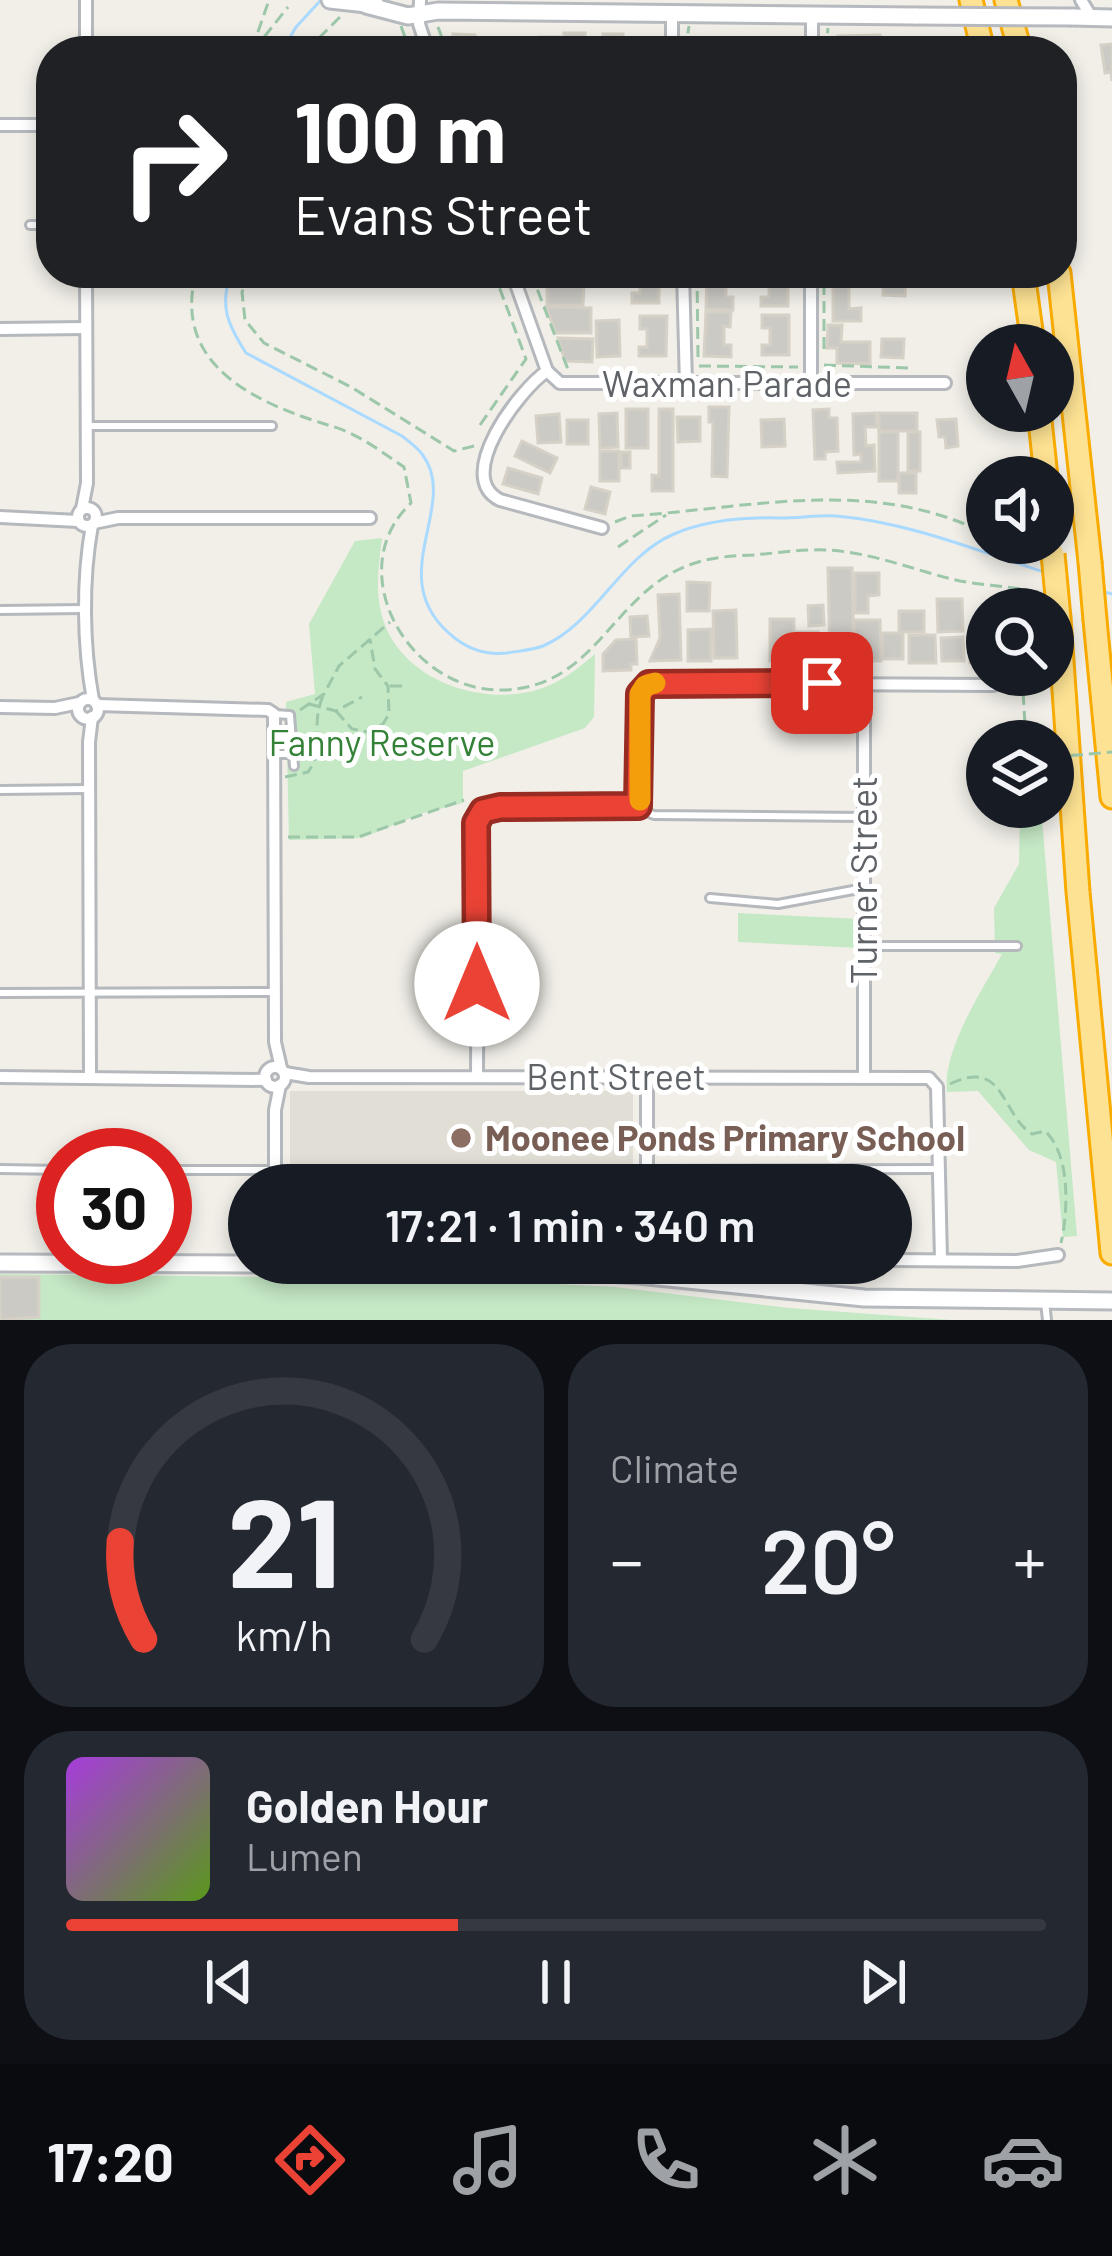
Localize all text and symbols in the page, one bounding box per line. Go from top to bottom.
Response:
text: 100 m [294,79,506,180]
icon: right [96,84,252,240]
text: Evans Street [294,181,593,246]
north arrow [966,324,1074,432]
map controls [966,324,1074,828]
street label: Waxman Parade [602,361,852,404]
button: sound [966,456,1074,564]
button: search [966,588,1074,696]
pin [771,632,873,734]
icon: arrive [789,650,855,716]
park label: Fanny Reserve [268,720,496,763]
button: layers [966,720,1074,828]
street label: Turner Street [841,776,884,984]
position arrow [414,921,540,1047]
street label: Bent Street [526,1054,706,1097]
place label: Moonee Ponds Primary School [485,1115,965,1158]
marker: Moonee Ponds Primary School [448,1125,474,1151]
speed limit sign: 30 [36,1128,192,1284]
text: 17:21 · 1 min · 340 m [385,1197,755,1251]
text: Climate [610,1444,739,1491]
text: 21 [227,1463,341,1613]
text: 20° [761,1504,895,1612]
text: − [610,1519,643,1598]
text: + [1013,1519,1046,1598]
text: km/h [235,1607,333,1659]
text: Golden Hour [246,1778,488,1832]
text: Lumen [246,1832,363,1879]
icon: previous [196,1949,262,2015]
icon: pause [523,1949,589,2015]
icon: next [850,1949,916,2015]
icon: directions [268,2118,352,2202]
icon: music [446,2118,530,2202]
icon: phone [624,2118,708,2202]
icon: climate [803,2118,887,2202]
icon: car [981,2118,1065,2202]
text: 17:20 [47,2128,174,2193]

